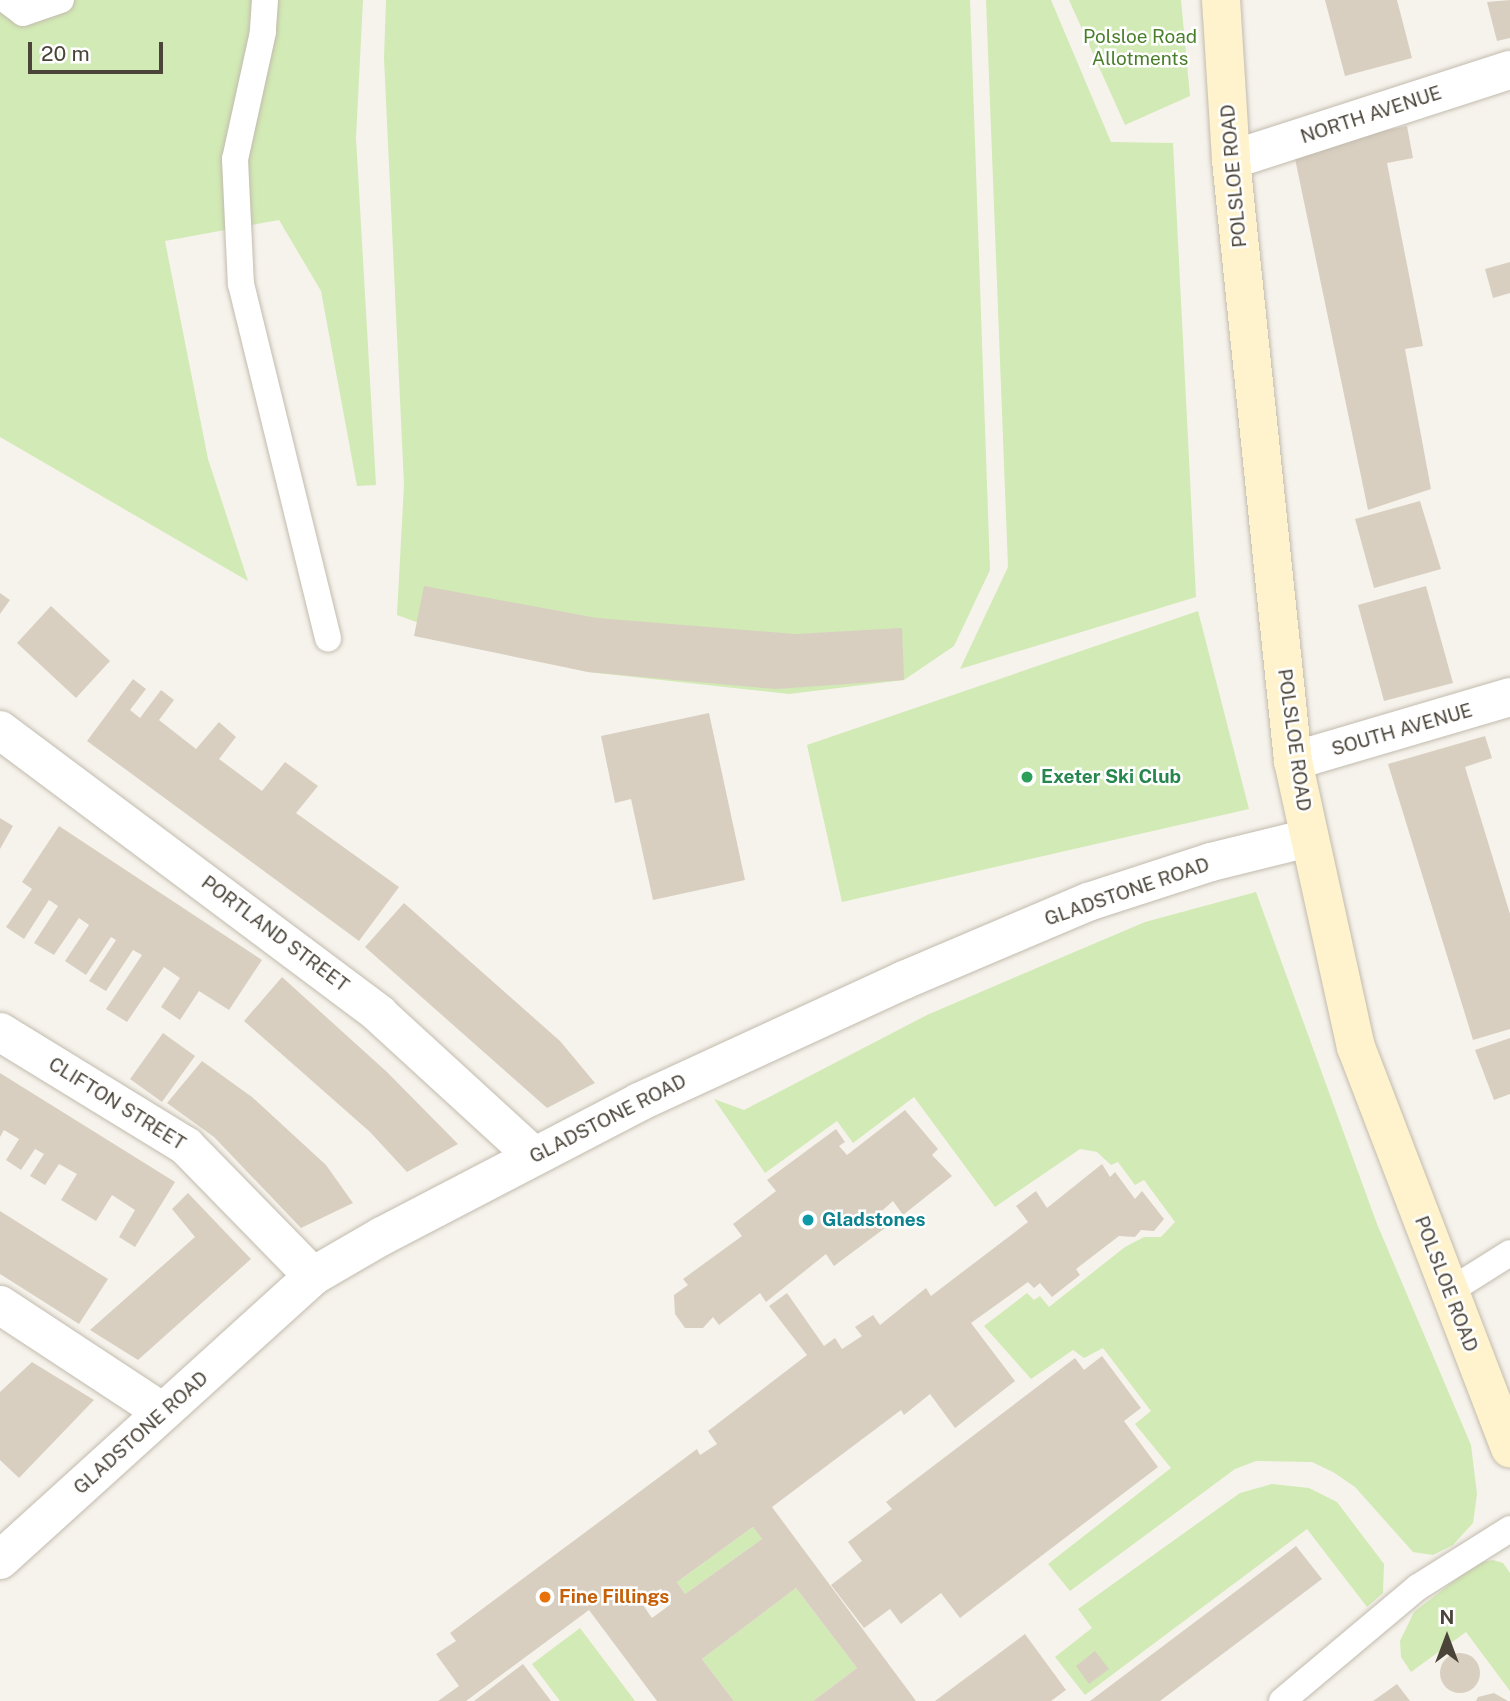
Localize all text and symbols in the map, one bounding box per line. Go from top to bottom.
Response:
park label: Polsloe Road Allotments [1083,26,1197,70]
scale bar [32,28,166,72]
text: 20 m [41,41,90,66]
street label: NORTH AVENUE [1298,81,1444,149]
street label: POLSLOE ROAD [1216,104,1252,248]
street label: POLSLOE ROAD [1273,667,1315,813]
street label: SOUTH AVENUE [1329,699,1475,761]
place label: Exeter Ski Club [1041,766,1181,788]
marker: Exeter Ski Club [1019,769,1035,785]
street label: GLADSTONE ROAD [1042,853,1212,931]
street label: PORTLAND STREET [197,871,353,997]
street label: CLIFTON STREET [44,1053,190,1155]
street label: GLADSTONE ROAD [526,1070,690,1168]
place label: Gladstones [822,1209,926,1231]
marker: Gladstones [800,1212,816,1228]
street label: POLSLOE ROAD [1410,1213,1482,1355]
street label: GLADSTONE ROAD [69,1367,213,1499]
place label: Fine Fillings [559,1586,669,1608]
marker: Fine Fillings [537,1589,553,1605]
north arrow [1412,1603,1482,1673]
text: N [1440,1606,1454,1628]

